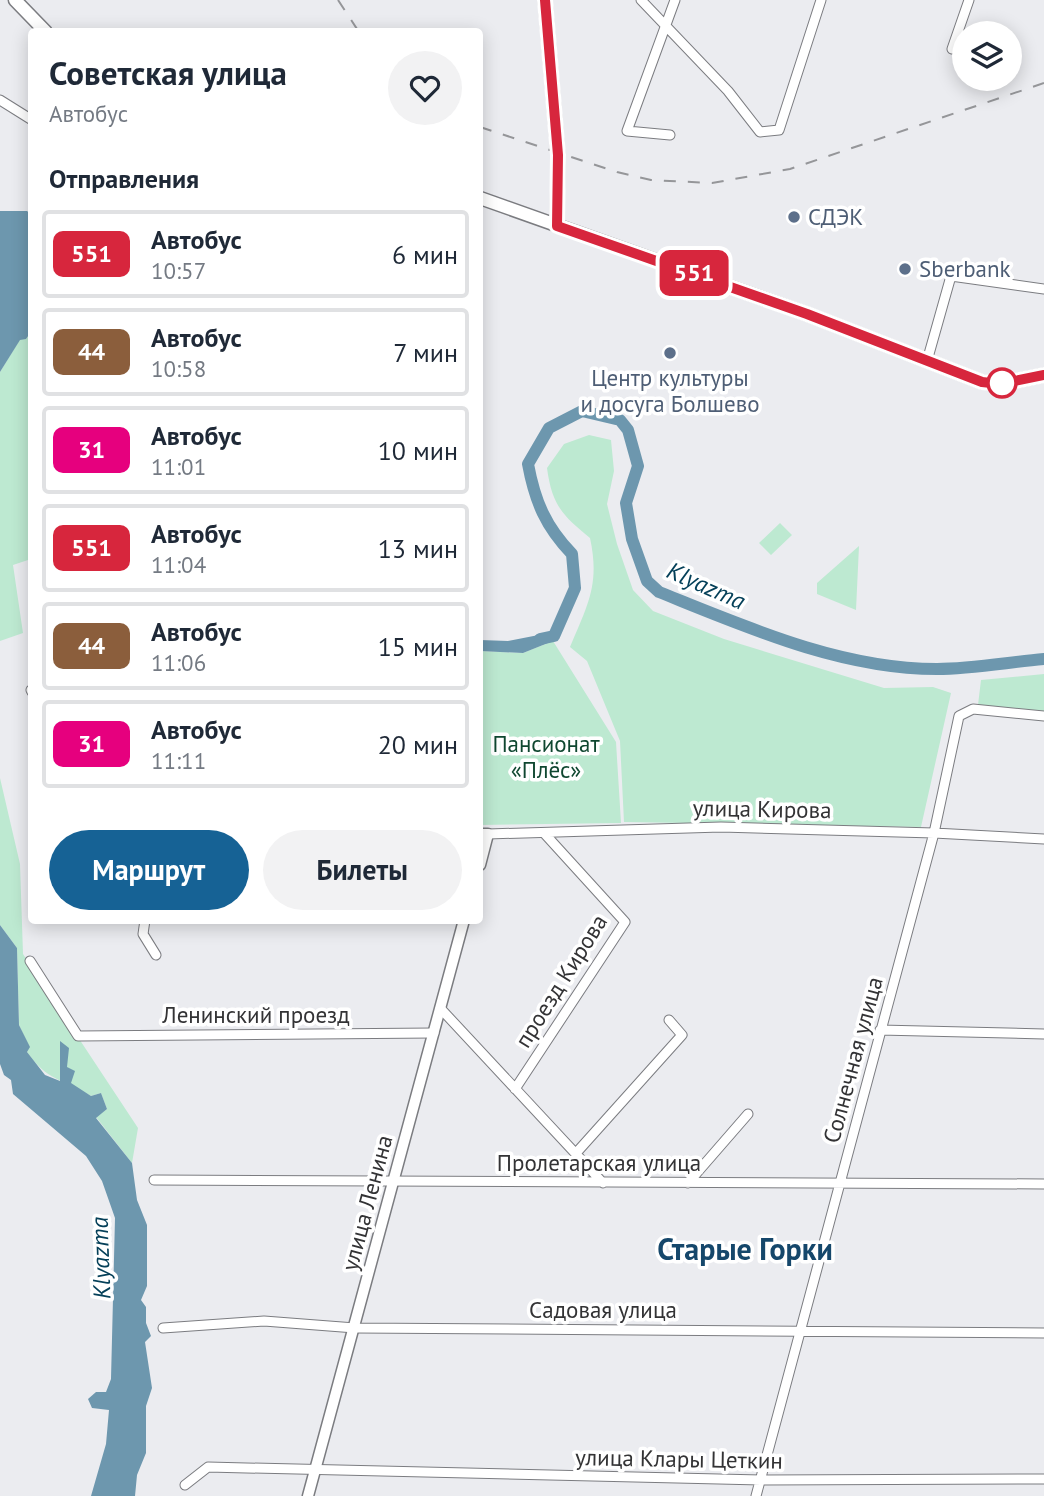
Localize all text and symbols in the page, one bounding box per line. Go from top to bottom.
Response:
map controls [952,21,1022,91]
button: layers [952,21,1022,91]
text: Советская улица [49,51,287,94]
button: heart [388,51,462,125]
text: Автобус [49,99,128,128]
text: Отправления [49,162,199,195]
place label: СДЭК [808,202,863,231]
marker: СДЭК [786,209,802,225]
text: Автобус [151,223,242,256]
text: 551 [71,238,112,269]
text: 6 мин [392,238,458,271]
line badge: 551 [654,250,734,296]
place label: Sberbank [919,254,1011,283]
text: 10:57 [151,256,206,285]
text: 551 [674,257,714,288]
marker: Sberbank [897,261,913,277]
text: Автобус [151,321,242,354]
text: 44 [78,336,105,367]
text: 7 мин [393,336,458,369]
marker: Центр культуры и досуга Болшево [662,345,678,361]
text: 10:58 [151,354,206,383]
place label: Центр культуры и досуга Болшево [580,363,760,418]
unlabelled marker [987,368,1017,398]
text: Автобус [151,419,242,452]
text: 31 [78,434,105,465]
text: 10 мин [378,434,458,467]
text: 11:01 [151,452,206,481]
text: Автобус [151,517,242,550]
text: 551 [71,532,112,563]
text: 13 мин [378,532,458,565]
text: 11:04 [151,550,206,579]
water label: Klyazma [662,555,750,617]
text: Автобус [151,615,242,648]
text: 44 [78,630,105,661]
text: 15 мин [378,630,458,663]
text: 11:06 [151,648,206,677]
text: Автобус [151,713,242,746]
text: 31 [78,728,105,759]
text: 20 мин [378,728,458,761]
park label: Пансионат «Плёс» [492,729,600,784]
text: 11:11 [151,746,206,775]
street label: улица Кирова [692,793,832,824]
button: Маршрут [49,830,249,910]
button: Билеты [263,830,462,910]
street label: проезд Кирова [508,909,613,1053]
street label: Солнечная улица [816,974,889,1146]
street label: Ленинский проезд [161,1000,350,1029]
street label: улица Ленина [334,1132,399,1274]
street label: Пролетарская улица [497,1148,701,1177]
water label: Klyazma [84,1216,117,1300]
district label: Старые Горки [657,1229,833,1268]
street label: Садовая улица [529,1295,677,1324]
street label: улица Клары Цеткин [575,1442,783,1475]

